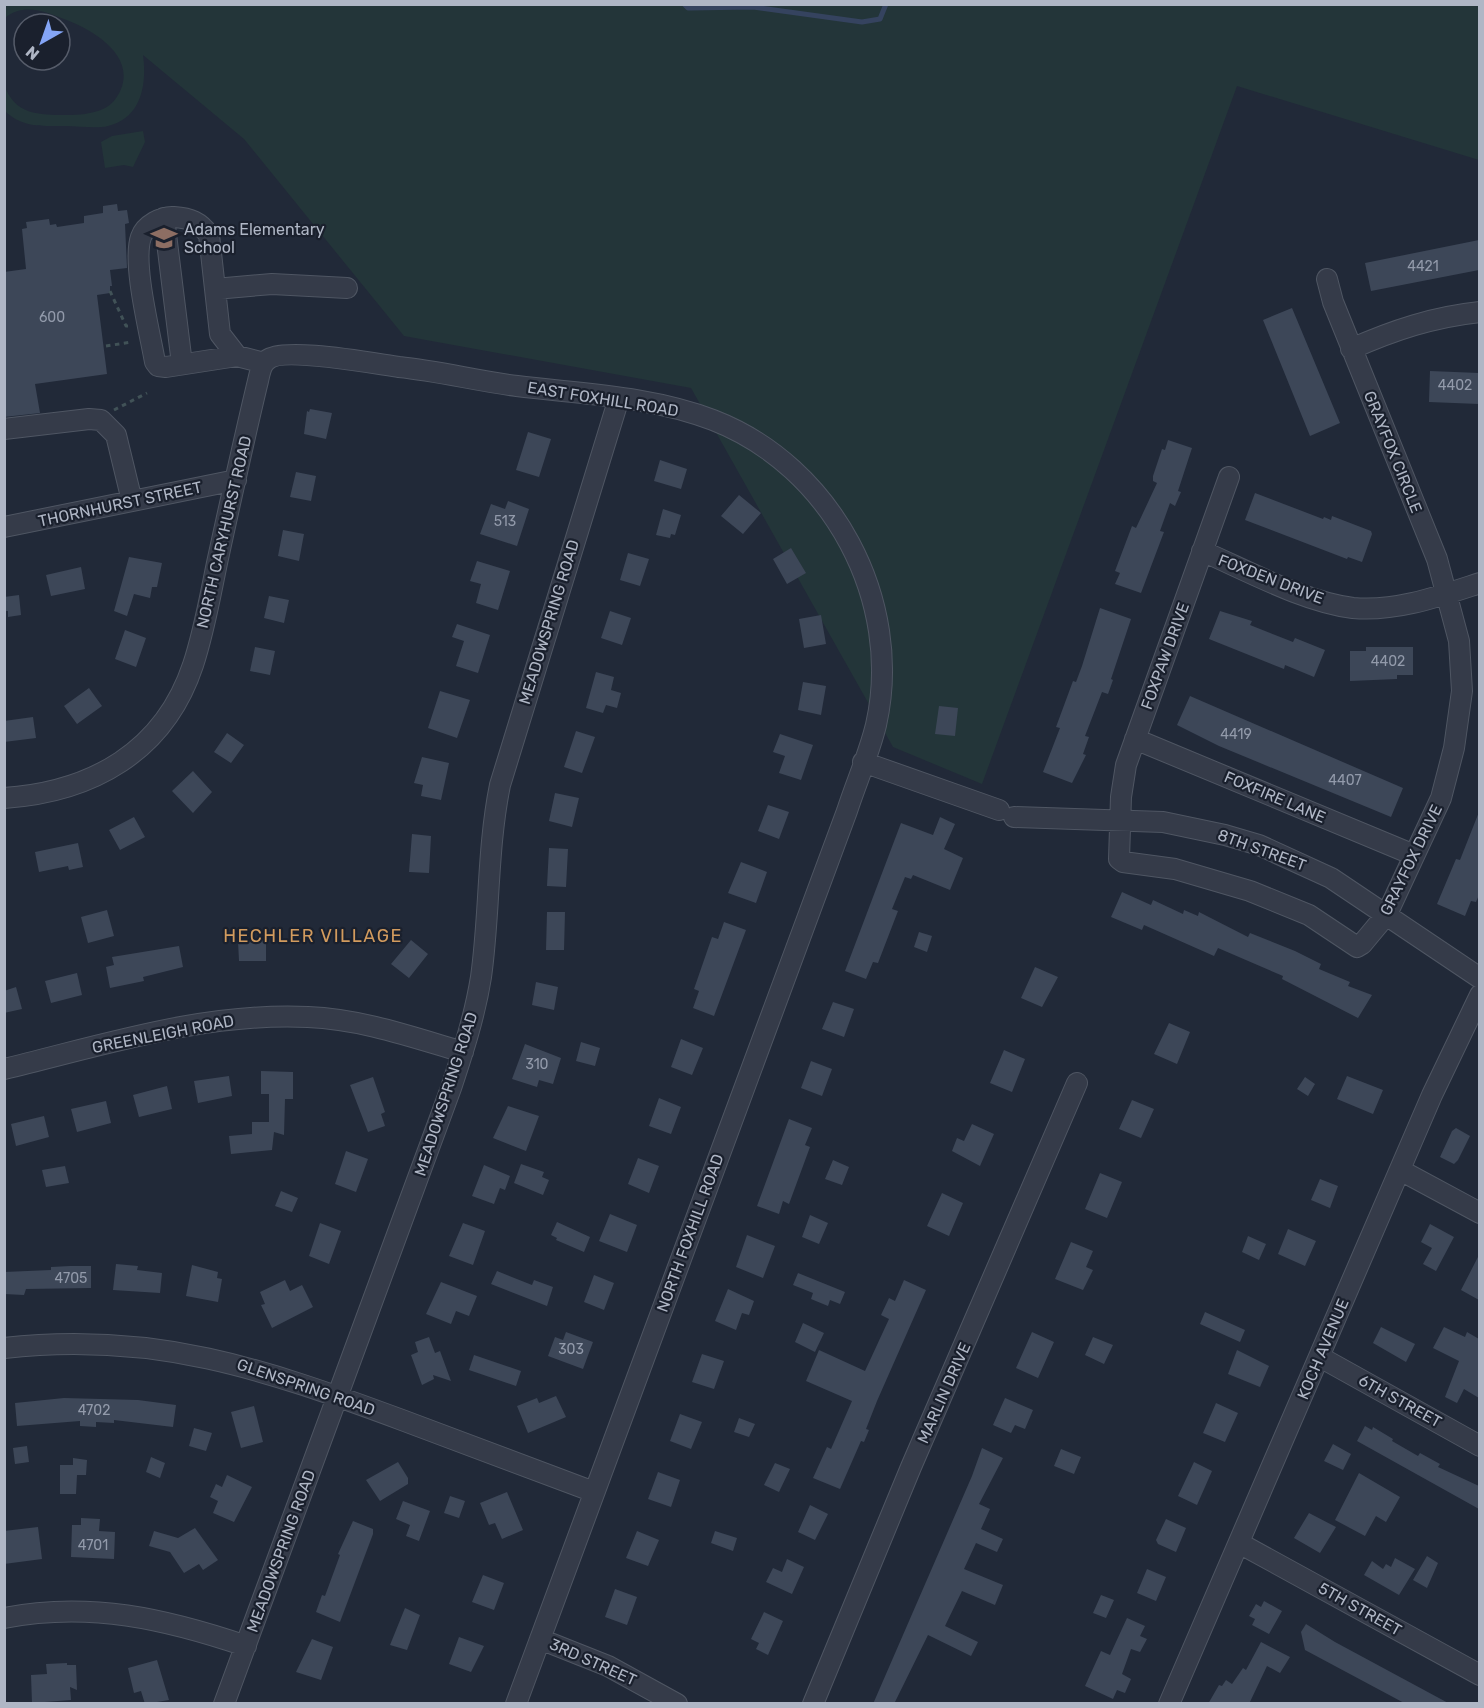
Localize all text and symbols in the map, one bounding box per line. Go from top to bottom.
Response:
north arrow [12,12,72,72]
text: N [22,42,43,64]
place label: Adams Elementary School [184,220,325,257]
school or university icon: Adams Elementary School [149,223,179,253]
house number: 4421 [1407,258,1439,275]
house number: 600 [39,309,65,326]
house number: 4402 [1438,377,1472,394]
street label: EAST FOXHILL ROAD [526,378,680,420]
street label: GRAYFOX CIRCLE [1360,388,1426,516]
street label: NORTH CARYHURST ROAD [193,434,255,630]
street label: THORNHURST STREET [36,477,204,531]
house number: 513 [494,513,516,530]
street label: MEADOWSPRING ROAD [515,537,583,707]
street label: FOXDEN DRIVE [1215,550,1327,608]
street label: FOXPAW DRIVE [1137,600,1193,712]
house number: 4402 [1371,653,1405,670]
house number: 4419 [1220,726,1252,743]
street label: FOXFIRE LANE [1221,767,1329,827]
house number: 4407 [1328,772,1362,789]
street label: GRAYFOX DRIVE [1376,801,1446,919]
street label: 8TH STREET [1215,825,1309,875]
district label: HECHLER VILLAGE [223,925,403,947]
street label: MEADOWSPRING ROAD [410,1010,482,1178]
street label: GREENLEIGH ROAD [90,1011,236,1057]
house number: 310 [525,1056,549,1073]
street label: NORTH FOXHILL ROAD [653,1151,727,1315]
house number: 4705 [55,1270,87,1287]
street label: KOCH AVENUE [1293,1296,1353,1402]
street label: MARLIN DRIVE [913,1340,975,1446]
house number: 303 [558,1341,584,1358]
street label: GLENSPRING ROAD [235,1354,377,1420]
street label: 6TH STREET [1355,1370,1445,1432]
house number: 4702 [78,1402,110,1419]
street label: MEADOWSPRING ROAD [243,1467,319,1635]
house number: 4701 [78,1537,108,1554]
street label: 5TH STREET [1315,1578,1405,1640]
street label: 3RD STREET [547,1634,639,1690]

